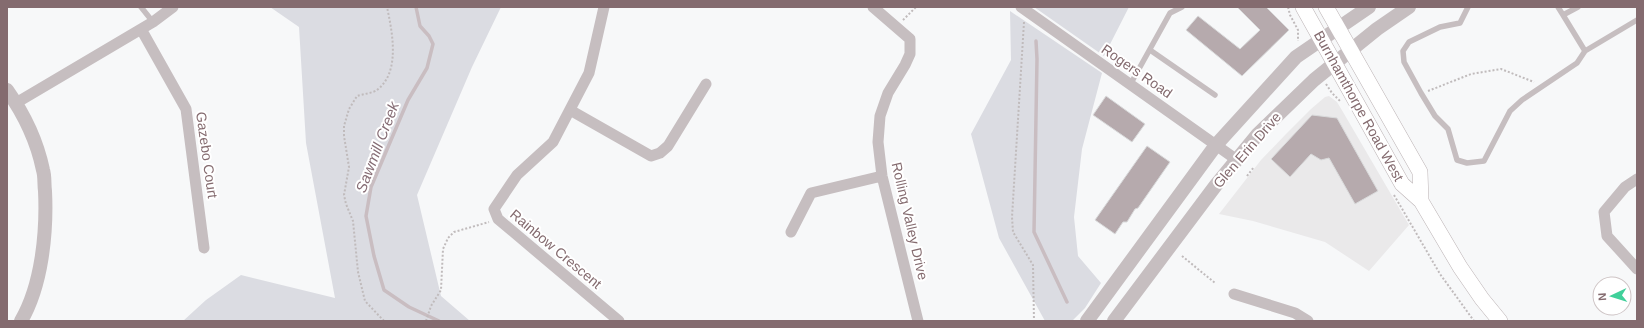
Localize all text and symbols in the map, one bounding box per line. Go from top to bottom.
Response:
street label: Burnhamthorpe Road West [1311,28,1407,184]
street label: Rogers Road [1099,41,1175,101]
water label: Sawmill Creek [352,98,403,195]
street label: Glen Erin Drive [1210,109,1284,191]
street label: Gazebo Court [193,111,221,199]
street label: Rolling Valley Drive [889,161,931,282]
street label: Rainbow Crescent [507,206,605,292]
north arrow [1592,276,1632,316]
text: N [1596,292,1608,301]

